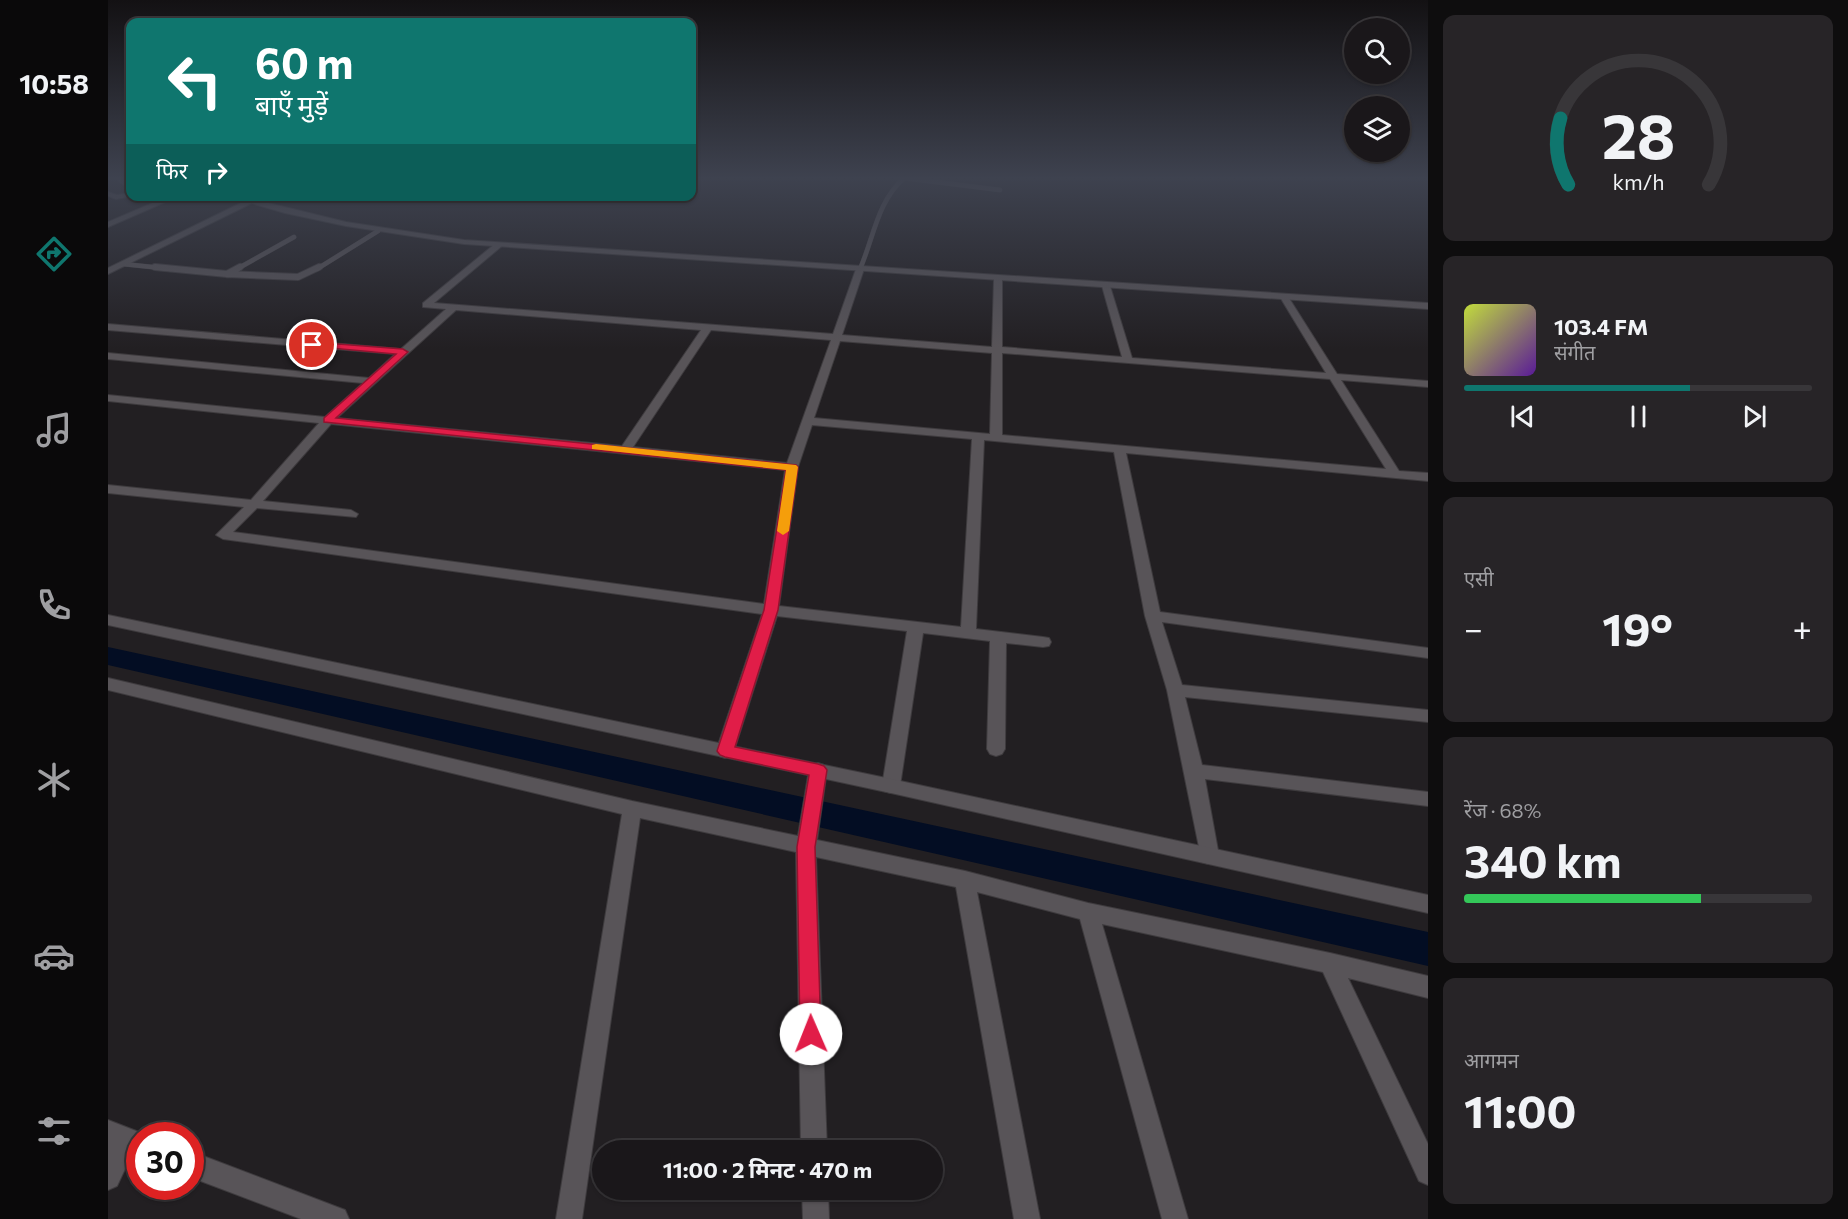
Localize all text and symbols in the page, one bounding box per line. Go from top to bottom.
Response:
map controls [1344,18,1410,162]
button: search [1344,18,1410,84]
text: 60 m [255,36,354,88]
icon: left [156,42,234,120]
text: 10:58 [19,67,89,100]
text: बाएँ मुड़ें [255,88,328,121]
button: layers [1344,96,1410,162]
text: 28 [1601,96,1675,172]
icon: right [200,156,233,189]
text: फिर [156,157,188,184]
text: km/h [1612,168,1664,194]
icon: directions [33,233,75,275]
text: 103.4 FM [1554,313,1648,340]
pin [286,319,337,370]
icon: arrive [295,328,328,361]
text: संगीत [1554,340,1595,364]
icon: previous [1506,400,1539,433]
icon: pause [1622,400,1655,433]
icon: next [1738,400,1771,433]
icon: music [33,409,75,451]
text: एसी [1464,566,1494,590]
icon: phone [33,584,75,626]
text: 19° [1602,600,1673,655]
text: − [1464,607,1483,648]
text: + [1793,607,1812,648]
icon: climate [33,759,75,801]
text: रेंज · 68% [1464,798,1541,822]
text: 340 km [1464,832,1621,887]
icon: car [33,935,75,977]
position arrow [779,1002,843,1066]
text: आगमन [1464,1048,1519,1072]
text: 11:00 [1464,1082,1576,1137]
icon: filters [33,1110,75,1152]
speed limit sign: 30 [126,1122,204,1200]
text: 11:00 · 2 मिनट · 470 m [663,1156,872,1183]

